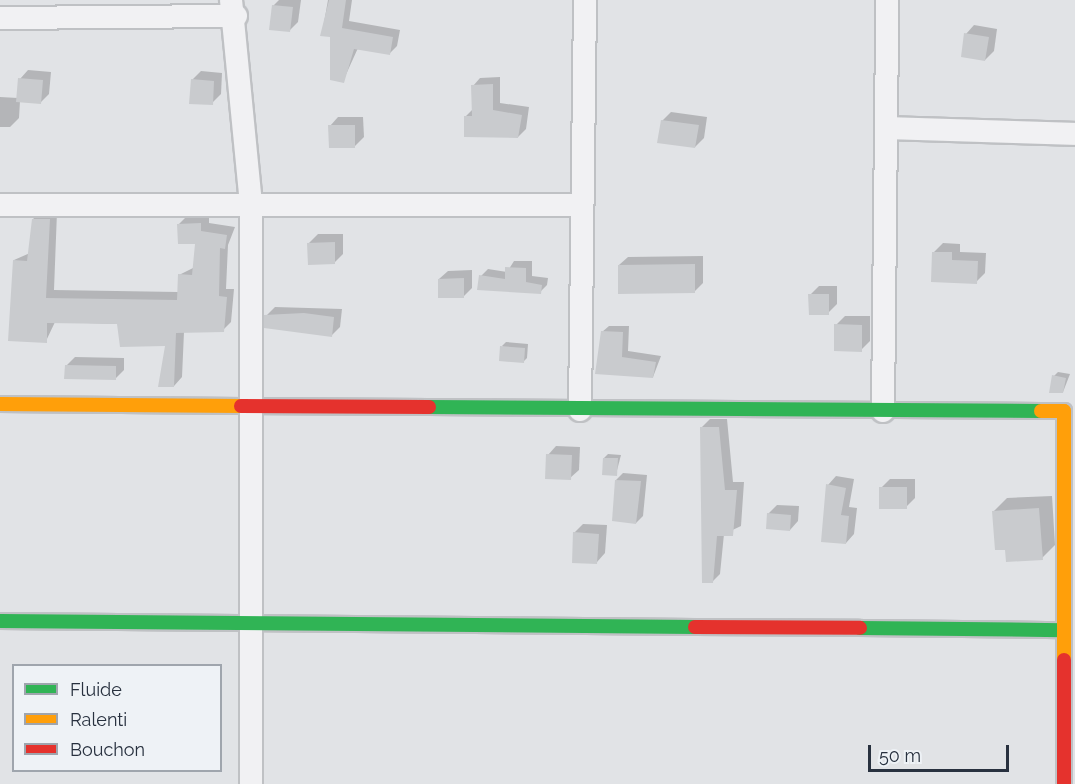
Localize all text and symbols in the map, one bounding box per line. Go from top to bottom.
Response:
legend [12,664,222,772]
text: Fluide [70,679,122,700]
text: Ralenti [70,709,127,730]
scale bar [871,733,1012,771]
text: Bouchon [70,739,145,760]
text: 50 m [879,745,921,766]

